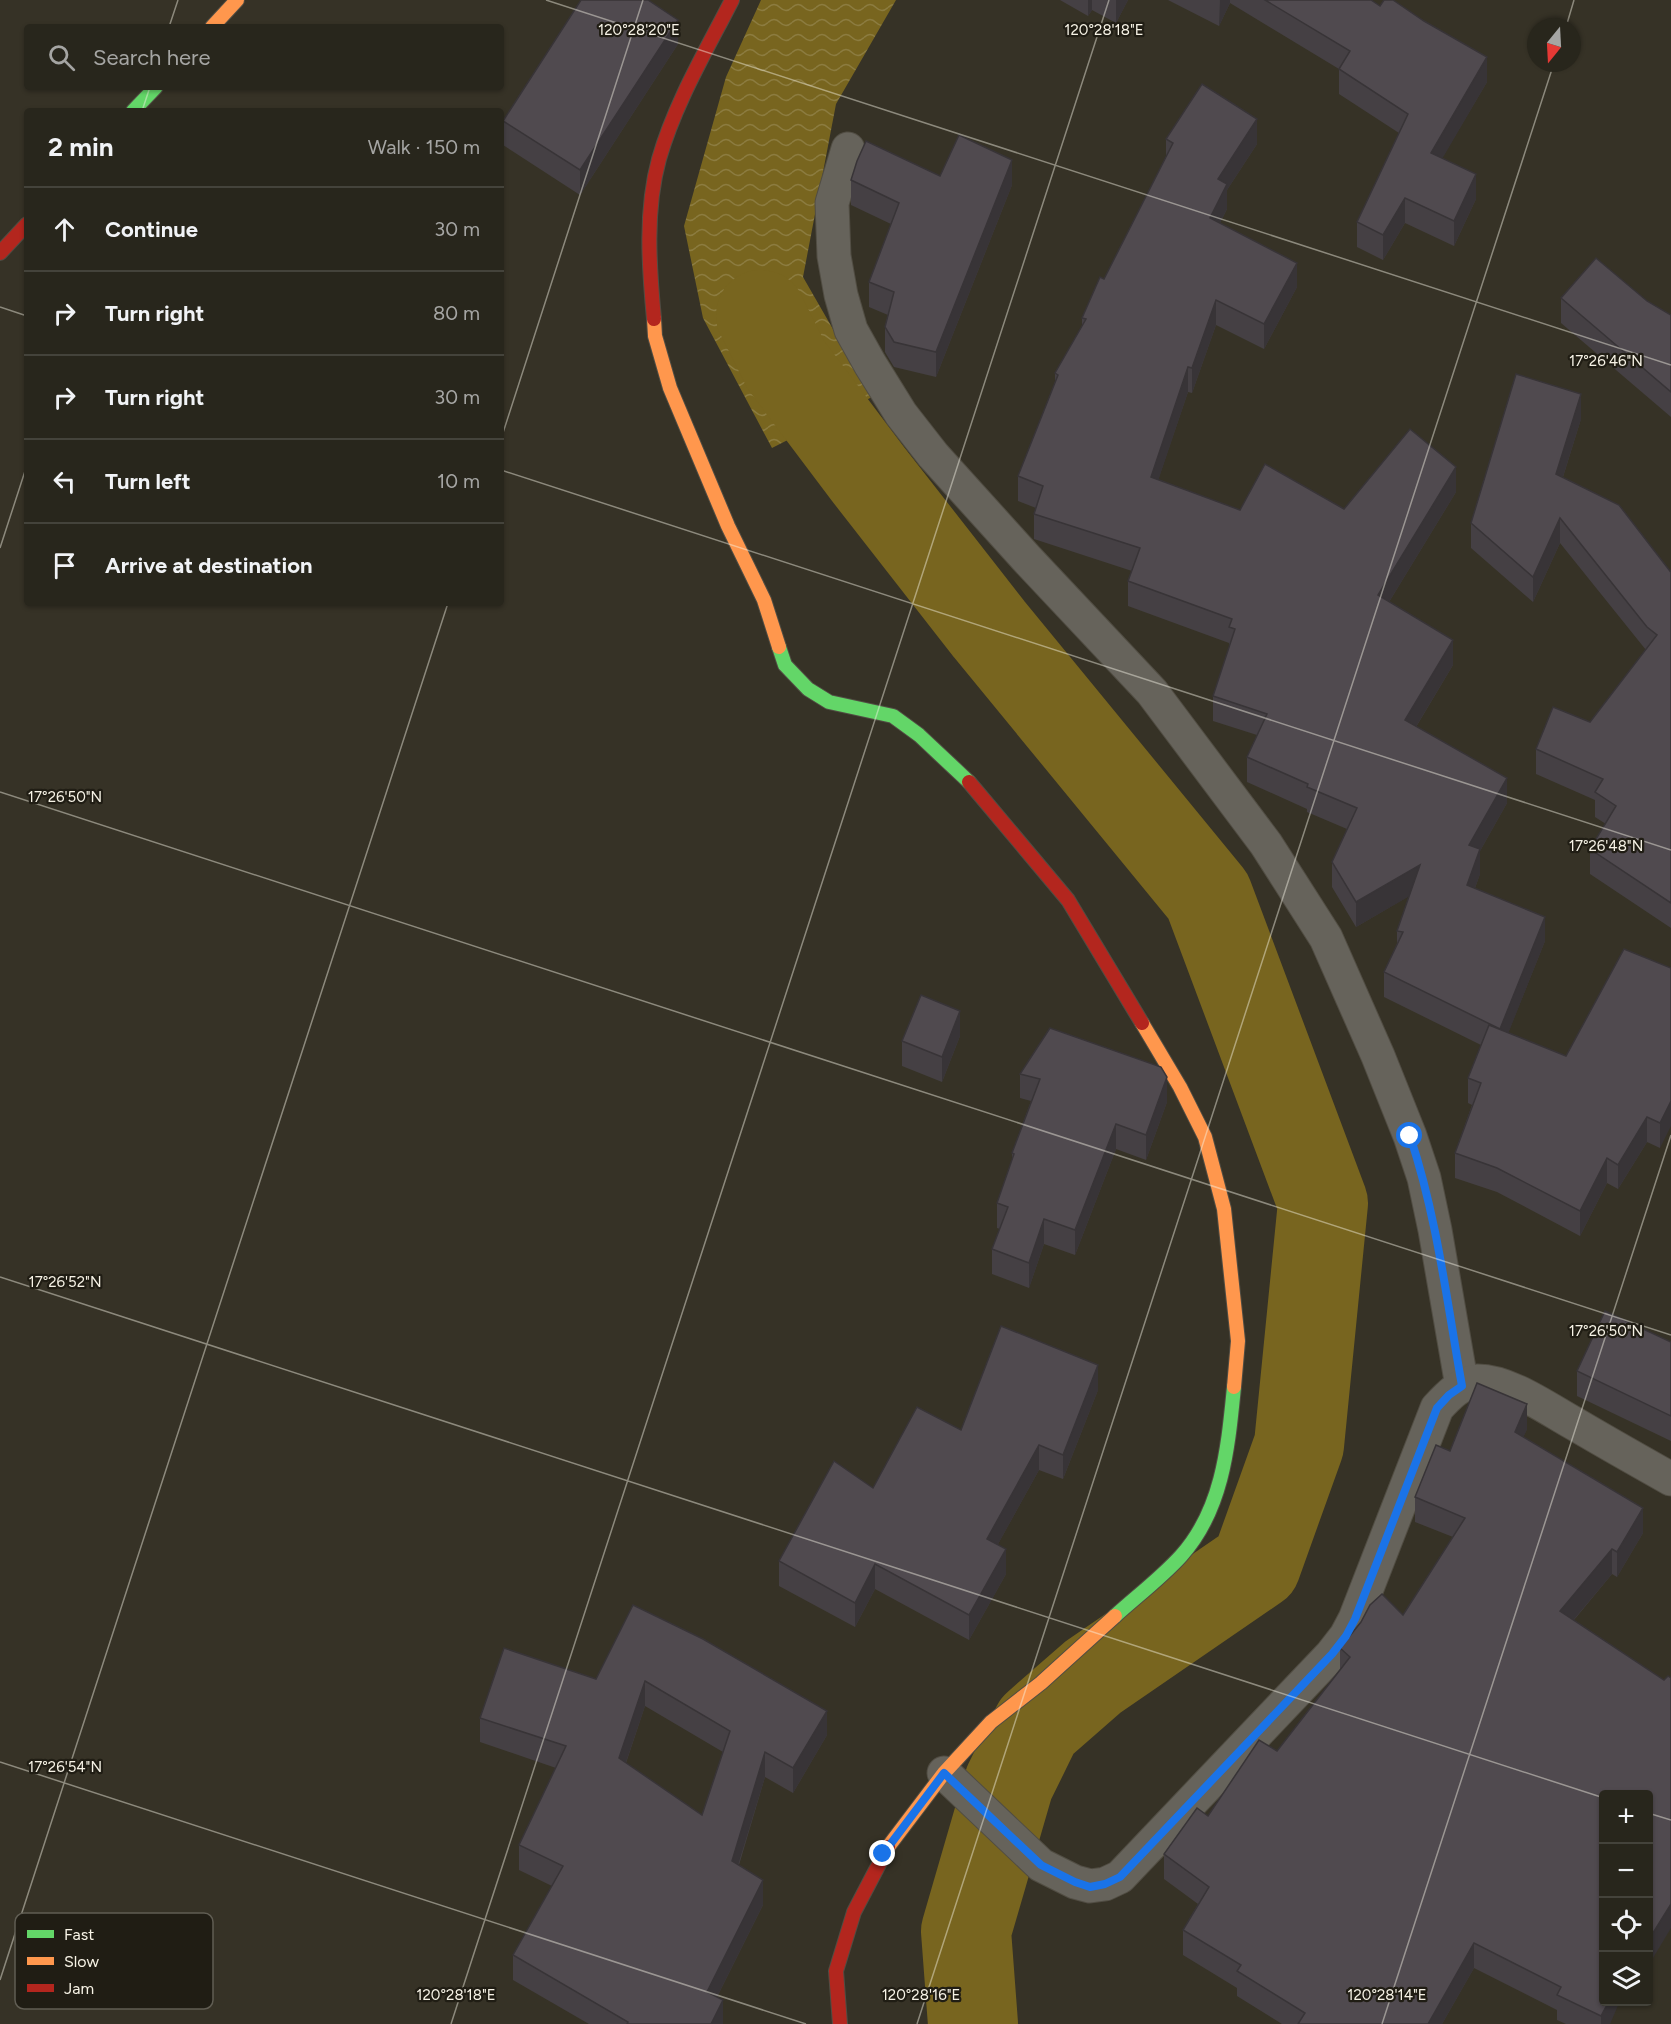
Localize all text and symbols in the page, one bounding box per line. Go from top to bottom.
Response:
north arrow [1527,18,1581,72]
text: 120°28'20"E [598,21,680,39]
text: 120°28'18"E [1064,21,1144,39]
search box [24,24,504,90]
icon: search [45,41,78,74]
text: Search here [93,44,211,71]
text: 2 min [48,131,114,163]
text: Walk · 150 m [368,135,480,159]
icon: ahead [48,213,81,246]
text: Continue [105,216,198,243]
text: 30 m [434,217,480,241]
icon: right [48,297,81,330]
text: Turn right [105,300,204,327]
text: 80 m [433,301,480,325]
text: 17°26'46"N [1569,352,1643,370]
icon: right [48,381,81,414]
text: Turn right [105,384,204,411]
text: 30 m [434,385,480,409]
icon: left [48,465,81,498]
text: Turn left [105,468,191,495]
text: 10 m [437,469,480,493]
icon: arrive [48,549,81,582]
text: Arrive at destination [105,552,313,579]
text: 17°26'50"N [28,788,102,806]
text: 17°26'48"N [1569,837,1643,855]
route start [1396,1122,1422,1148]
text: 17°26'52"N [28,1273,102,1291]
text: 17°26'50"N [1569,1322,1643,1340]
text: 17°26'54"N [28,1758,102,1776]
map controls [1599,1790,1653,2006]
button: + [1599,1790,1653,1844]
route end [869,1840,895,1866]
button: − [1599,1844,1653,1898]
button: locate [1599,1898,1653,1952]
legend [15,1913,213,2009]
text: Fast [64,1925,94,1944]
text: Slow [64,1952,99,1971]
button: layers [1599,1952,1653,2006]
text: Jam [64,1979,94,1998]
text: 120°28'18"E [416,1986,496,2004]
text: 120°28'16"E [882,1986,960,2004]
text: 120°28'14"E [1347,1986,1427,2004]

